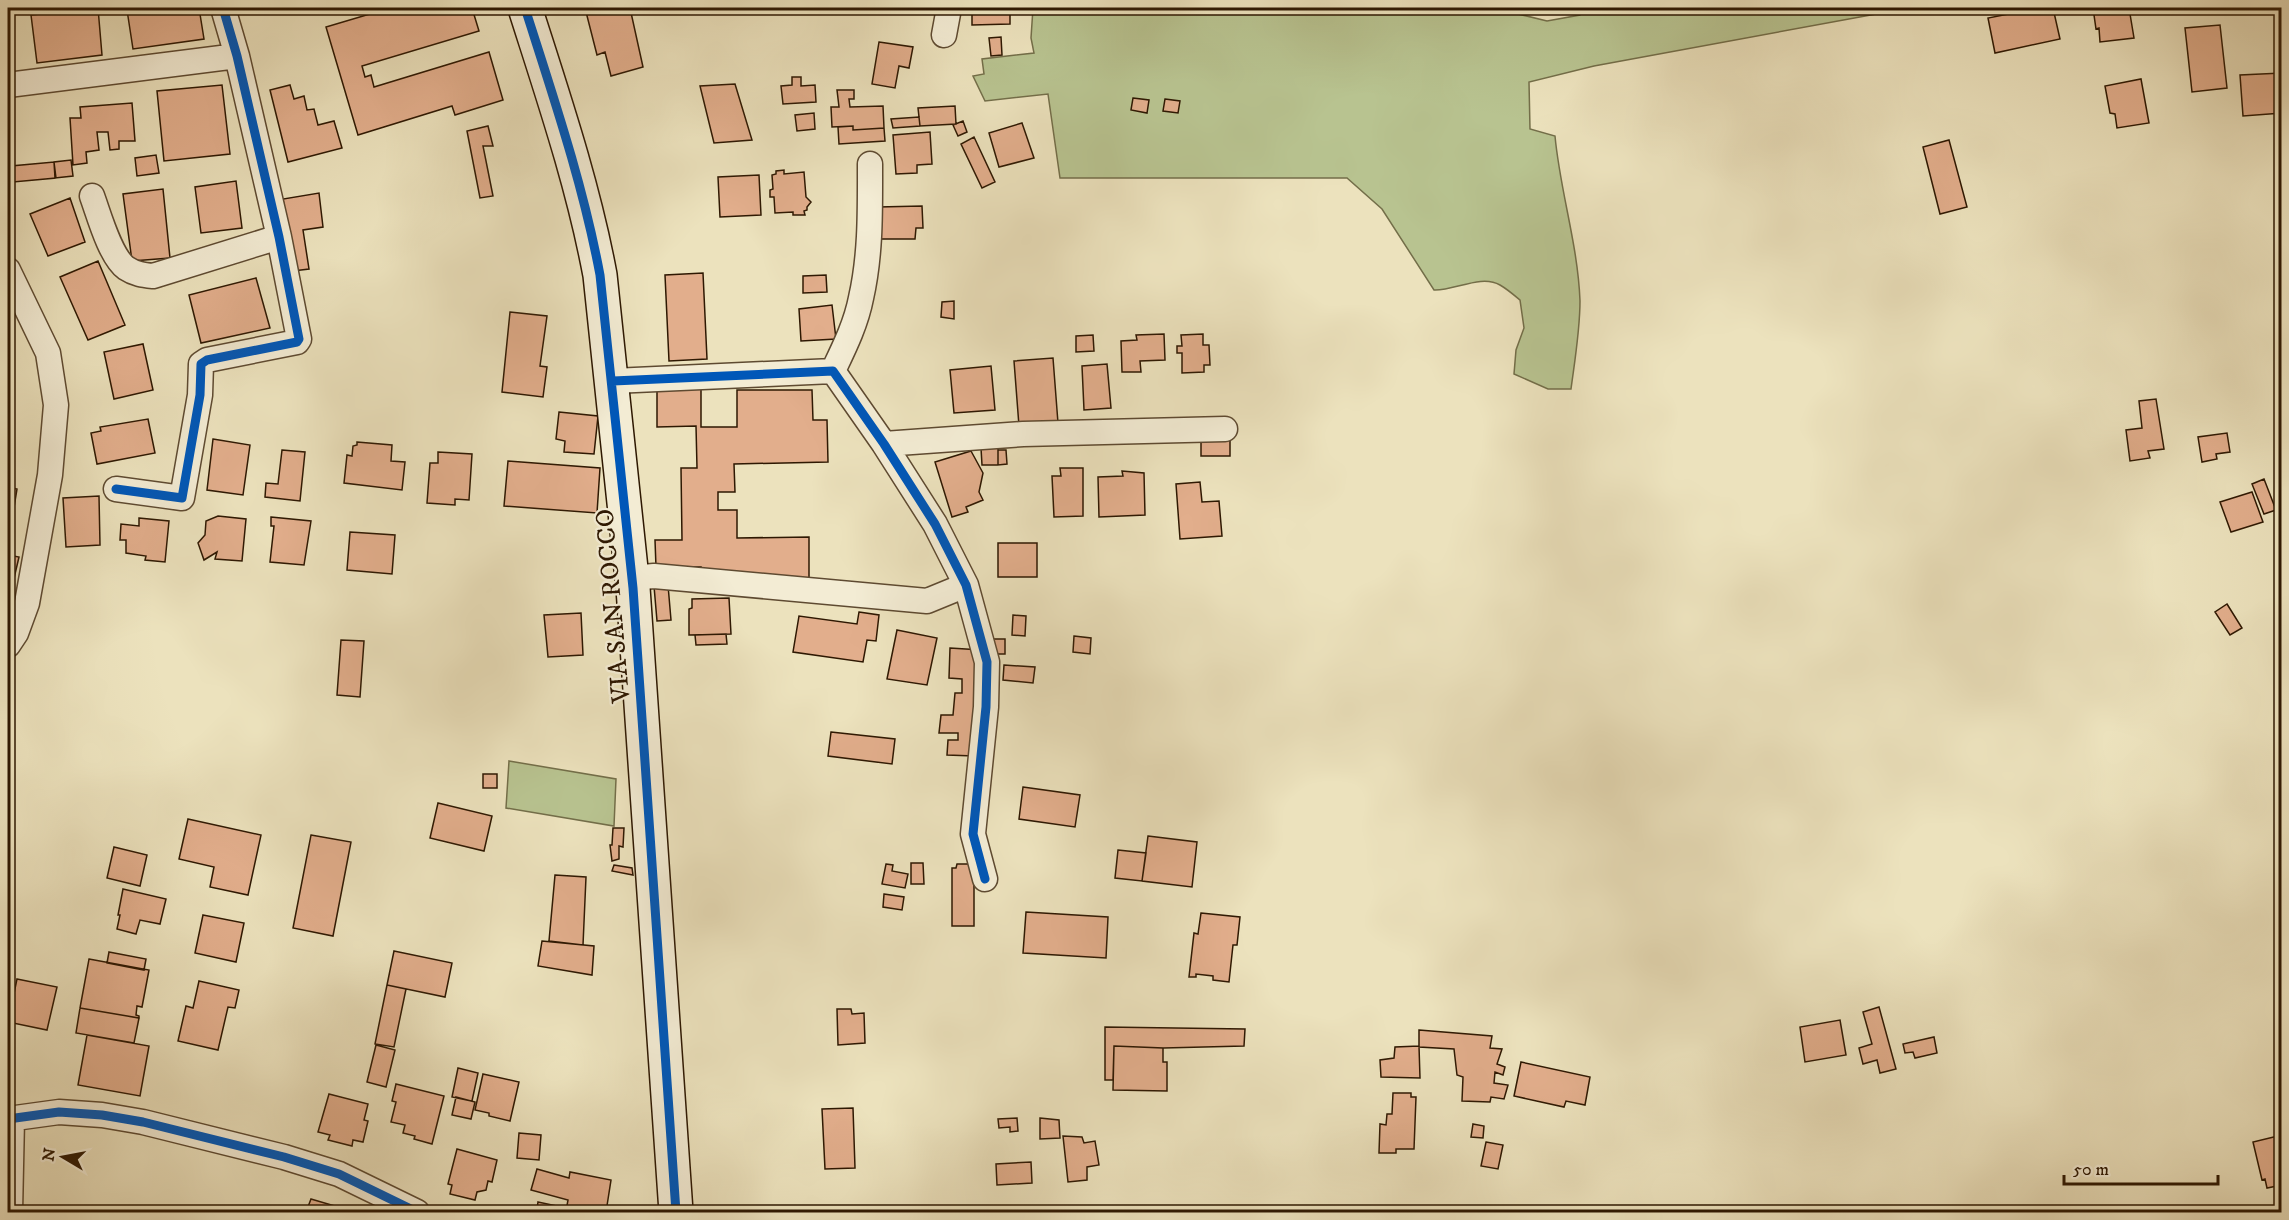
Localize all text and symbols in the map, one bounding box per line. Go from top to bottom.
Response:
street label: VIA SAN ROCCO [589,507,639,705]
north arrow [33,1127,93,1187]
text: N [38,1146,60,1163]
scale bar [2064,1148,2218,1186]
text: 50 m [2073,1159,2109,1181]

